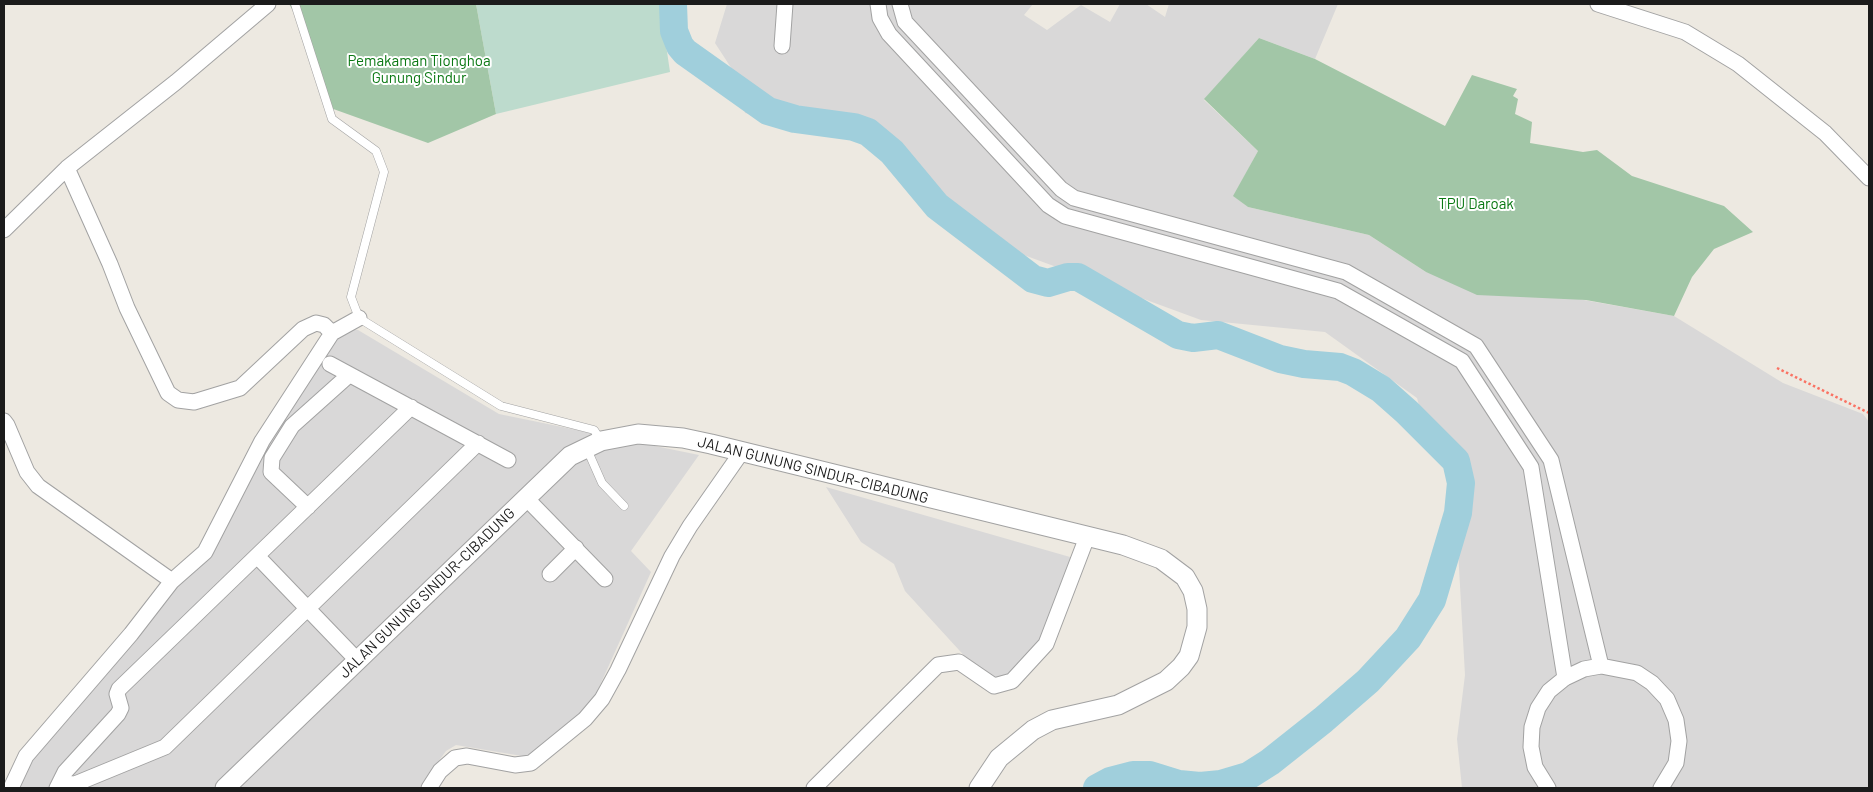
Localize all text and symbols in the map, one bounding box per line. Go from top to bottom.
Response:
park label: Pemakaman Tionghoa Gunung Sindur [347,52,491,87]
park label: TPU Daroak [1438,195,1514,213]
street label: JALAN GUNUNG SINDUR–CIBADUNG [696,433,930,507]
street label: JALAN GUNUNG SINDUR–CIBADUNG [335,504,519,682]

